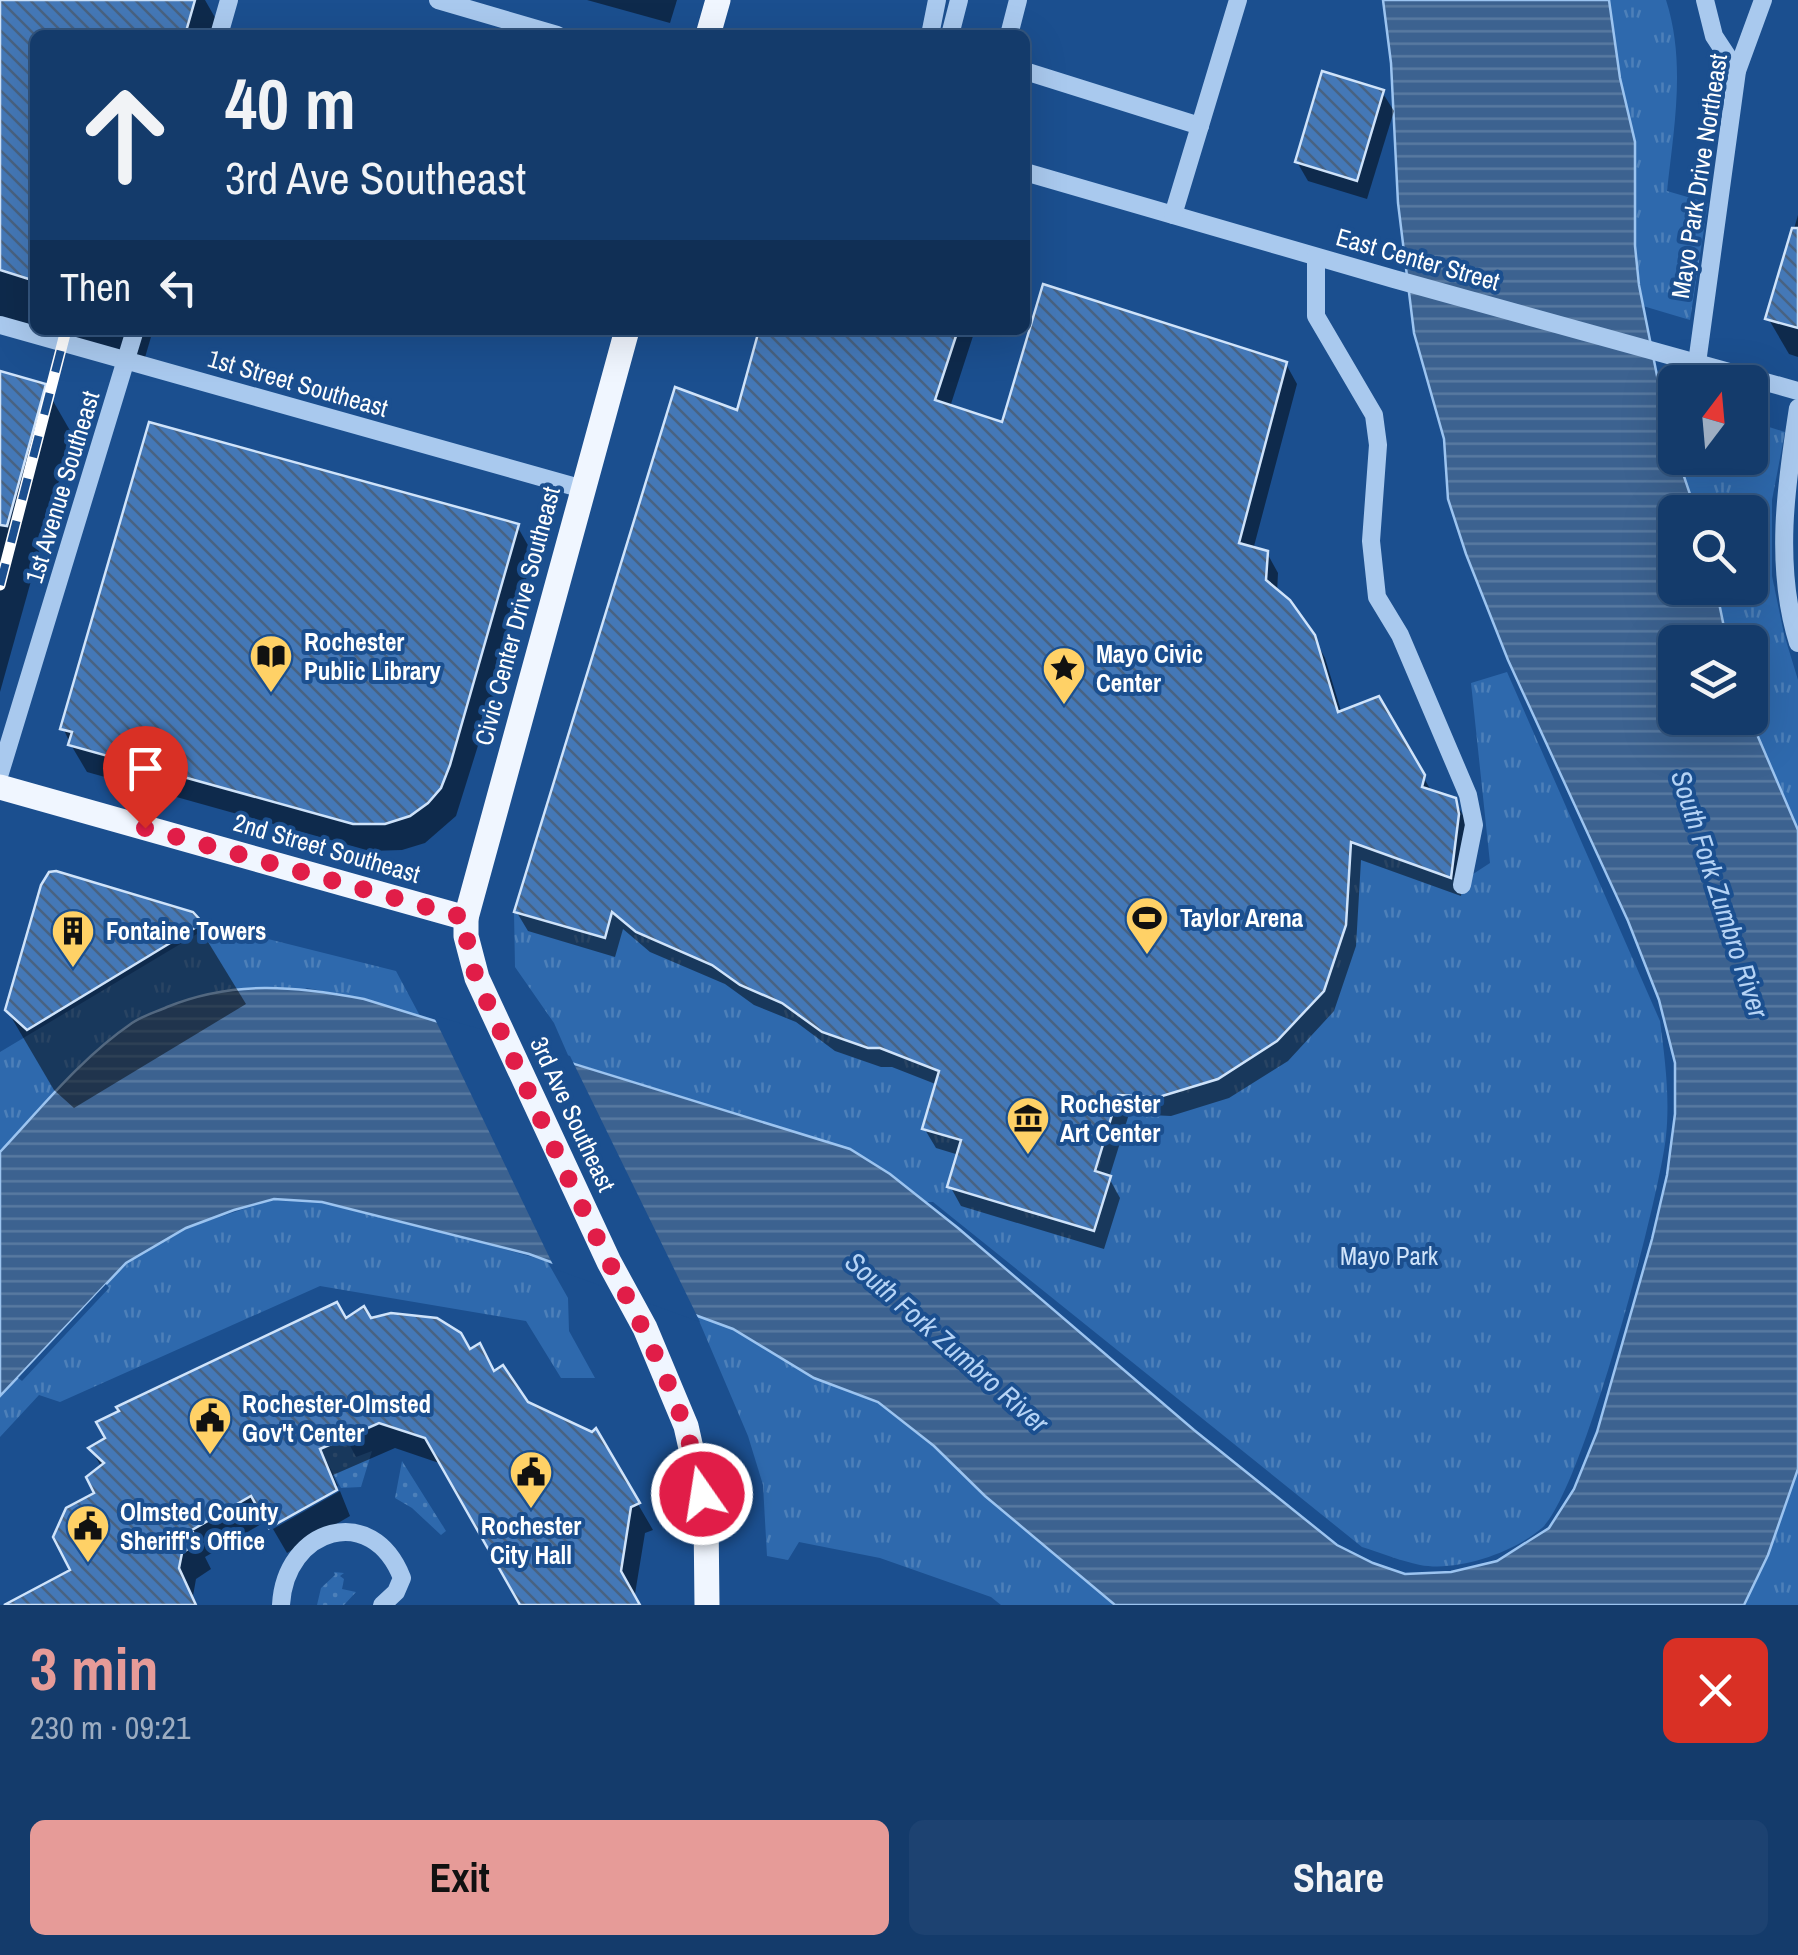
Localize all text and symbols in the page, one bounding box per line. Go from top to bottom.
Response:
street label: Mayo Park Drive Northeast [1663,51,1735,301]
text: 40 m [225,57,356,151]
icon: ahead [60,70,190,200]
text: 3rd Ave Southeast [225,147,526,208]
street label: East Center Street [1332,219,1504,299]
icon: left [151,260,206,315]
text: Then [60,262,131,313]
street label: 1st Street Southeast [204,341,392,425]
north arrow [1658,365,1768,475]
map controls [1658,365,1768,735]
street label: 1st Avenue Southeast [17,387,107,587]
street label: Civic Center Drive Southeast [466,483,568,749]
button: search [1658,495,1768,605]
place label: Rochester Public Library [304,625,441,688]
button: layers [1658,625,1768,735]
library icon: Rochester Public Library [248,633,294,694]
place label: Mayo Civic Center [1096,637,1203,700]
place icon: Mayo Civic Center [1041,645,1087,706]
pin [103,726,188,829]
icon: arrive [118,741,173,796]
water label: South Fork Zumbro River [1662,765,1778,1024]
street label: 2nd Street Southeast [230,805,425,891]
sports icon: Taylor Arena [1124,895,1170,956]
place label: Taylor Arena [1180,901,1304,935]
building icon: Fontaine Towers [50,908,96,969]
place label: Fontaine Towers [106,914,266,948]
street label: 3rd Ave Southeast [522,1031,624,1197]
place label: Rochester Art Center [1060,1087,1160,1150]
museum icon: Rochester Art Center [1005,1095,1051,1156]
park label: Mayo Park [1340,1239,1439,1273]
water label: South Fork Zumbro River [837,1243,1058,1442]
place label: Rochester-Olmsted Gov't Center [242,1387,431,1450]
public building icon: Rochester-Olmsted Gov't Center [187,1395,233,1456]
position arrow [650,1442,754,1546]
public building icon: Rochester City Hall [508,1449,554,1510]
place label: Olmsted County Sheriff's Office [120,1495,279,1558]
public building icon: Olmsted County Sheriff's Office [65,1503,111,1564]
place label: Rochester City Hall [481,1509,581,1572]
text: 3 min [30,1628,159,1709]
button: close [1663,1638,1768,1743]
text: 230 m · 09:21 [30,1706,190,1749]
button: Exit [30,1820,889,1935]
button: Share [909,1820,1768,1935]

